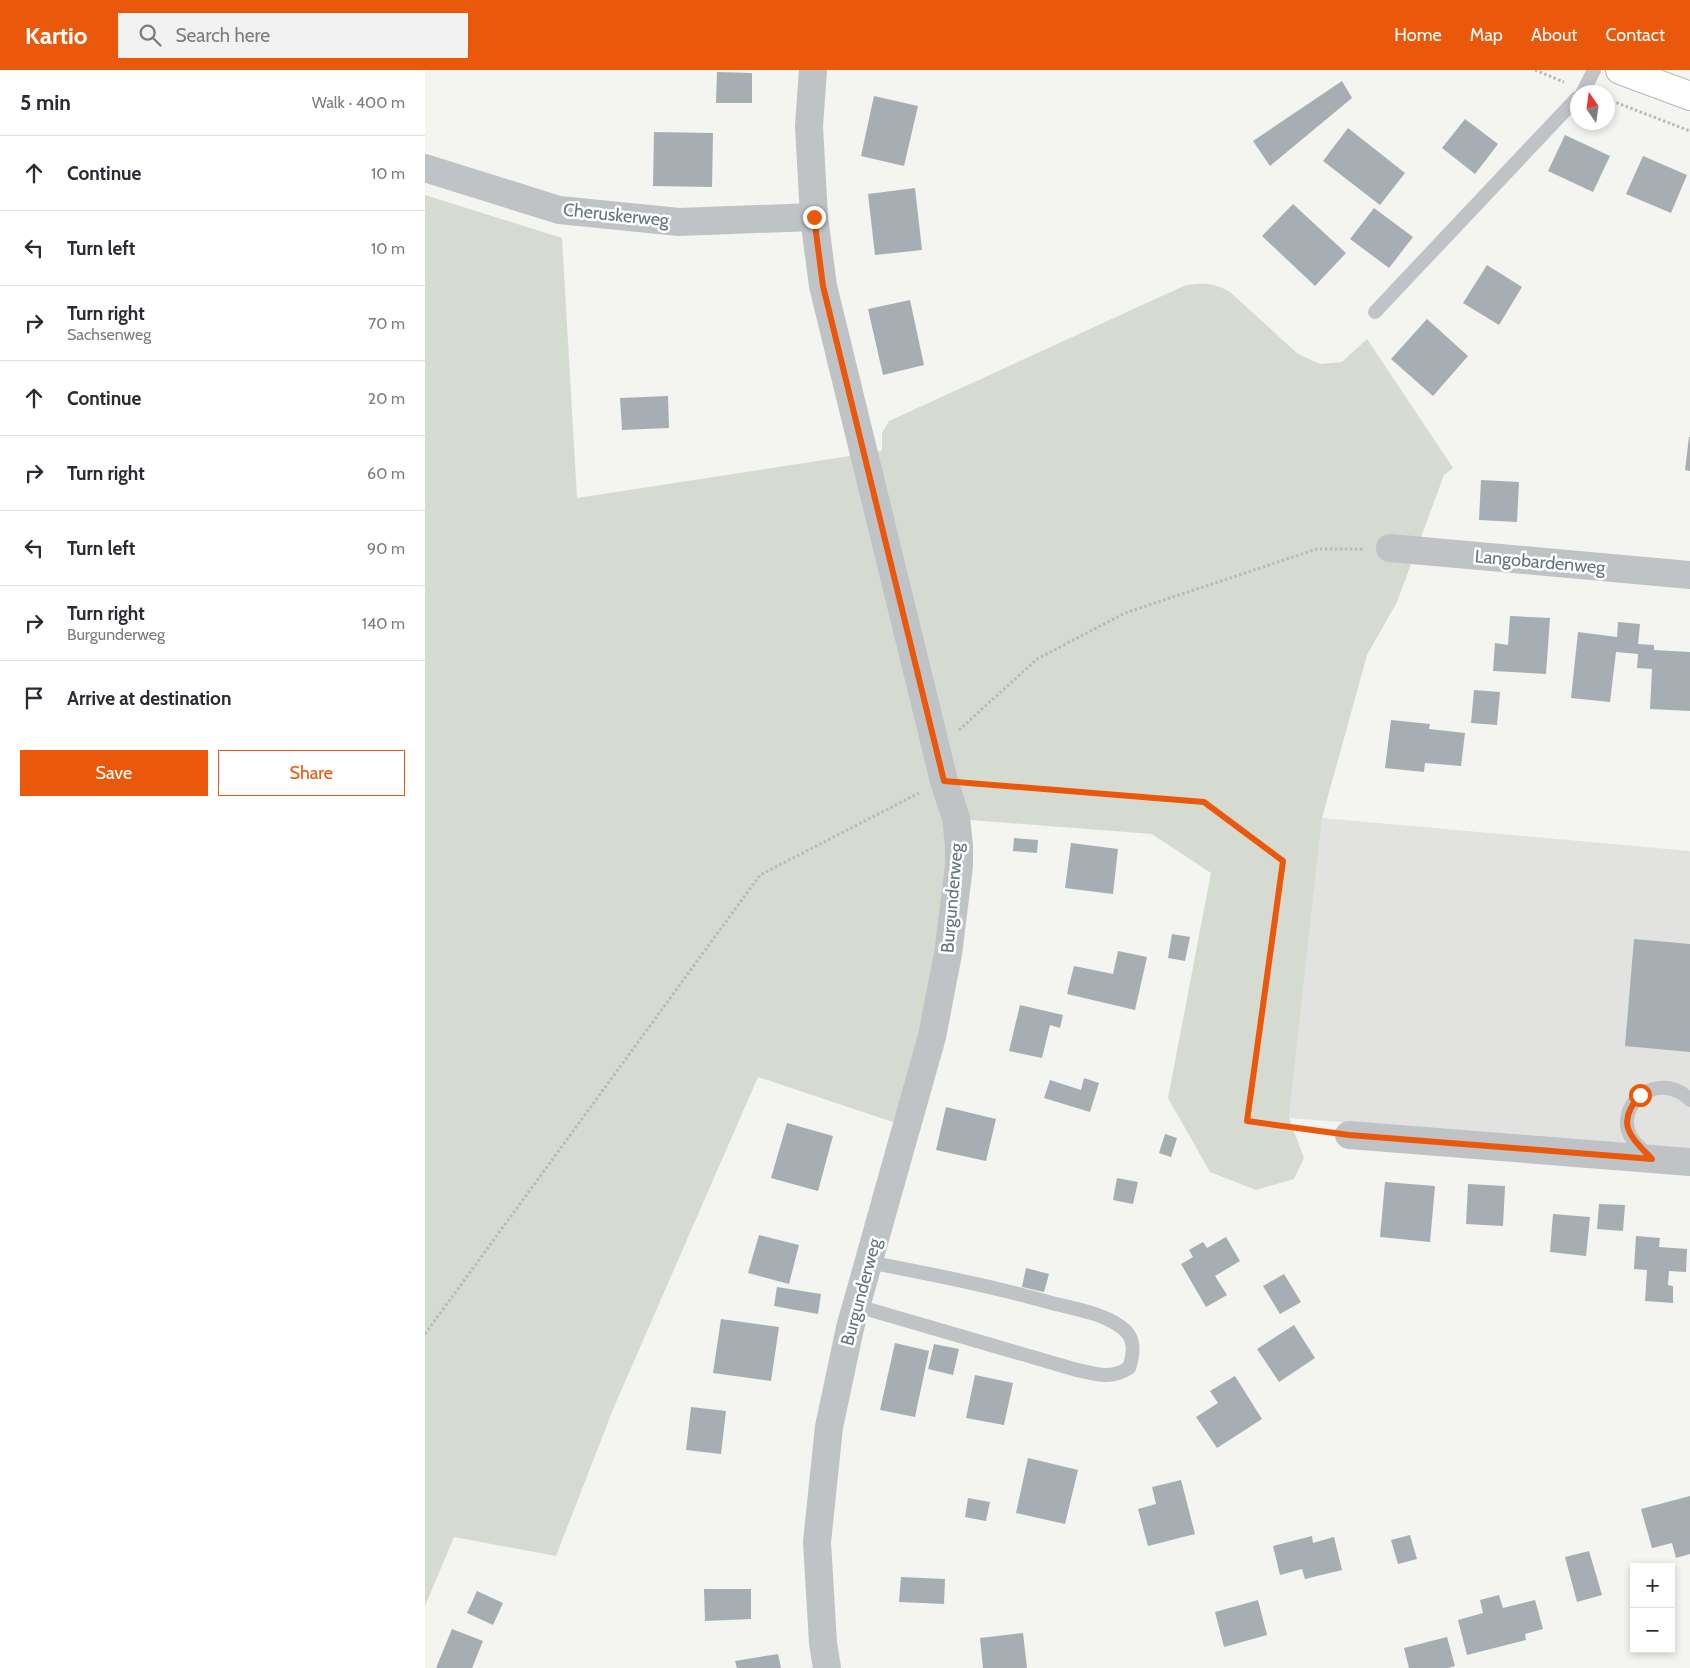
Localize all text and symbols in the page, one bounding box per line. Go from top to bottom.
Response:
search box [118,13,468,58]
text: Kartio [25,21,88,50]
icon: search [136,21,164,49]
text: Search here [176,24,270,47]
text: Home [1394,24,1442,46]
text: Map [1470,24,1503,46]
text: About [1531,24,1577,46]
text: Contact [1605,24,1665,46]
north arrow [1570,85,1615,130]
text: 5 min [20,90,71,115]
text: Walk · 400 m [312,93,405,112]
icon: ahead [20,159,48,187]
text: Continue [67,162,141,185]
text: 10 m [371,164,405,183]
street label: Cheruskerweg [562,199,671,232]
route end [803,206,826,229]
icon: left [20,234,48,262]
text: Turn left [67,237,135,260]
text: 10 m [371,239,405,258]
text: Turn right [67,302,145,325]
icon: right [20,309,48,337]
text: 70 m [368,314,405,333]
text: Sachsenweg [67,325,151,344]
icon: ahead [20,384,48,412]
text: Continue [67,387,141,410]
text: 20 m [368,389,405,408]
icon: right [20,459,48,487]
text: Turn right [67,462,145,485]
text: 60 m [367,464,405,483]
icon: left [20,534,48,562]
text: Turn left [67,537,135,560]
text: 90 m [367,539,405,558]
street label: Langobardenweg [1474,545,1607,579]
text: Turn right [67,602,145,625]
icon: right [20,609,48,637]
text: 140 m [362,614,405,633]
text: Burgunderweg [67,625,165,644]
icon: arrive [20,684,48,712]
text: Arrive at destination [67,687,231,710]
button: Save [20,750,208,796]
button: Share [218,750,405,796]
street label: Burgunderweg [936,841,968,954]
route start [1629,1084,1652,1107]
street label: Burgunderweg [836,1235,886,1348]
map controls [1630,1563,1675,1653]
button: + [1630,1563,1675,1608]
button: − [1630,1608,1675,1653]

